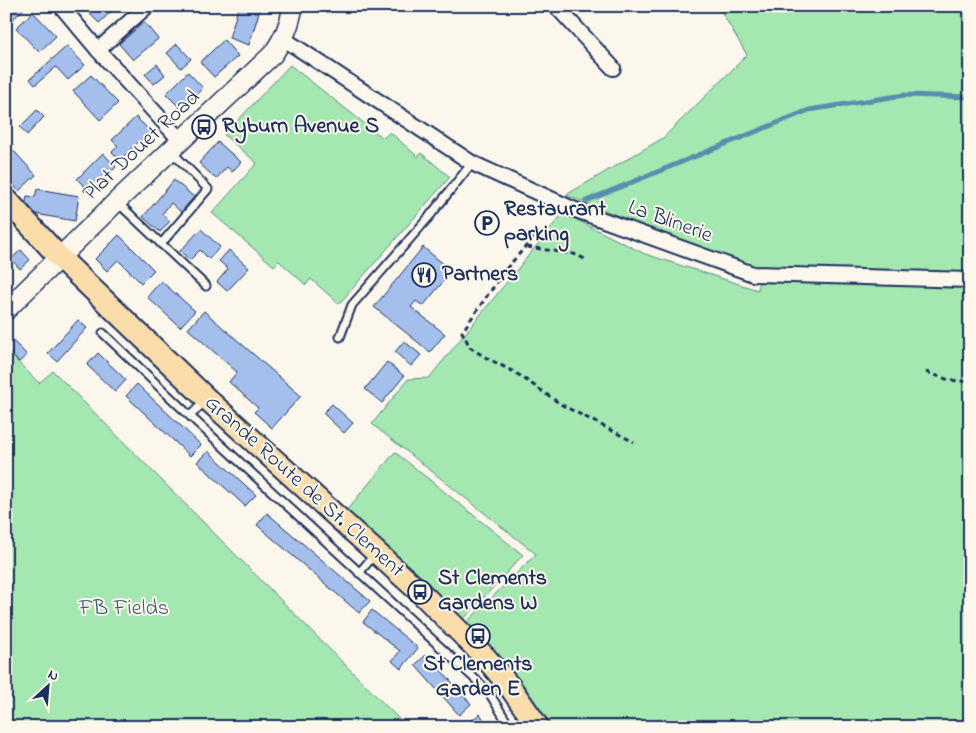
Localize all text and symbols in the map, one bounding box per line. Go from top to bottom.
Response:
street label: Plat Douet Road [76,83,208,209]
place label: Ryburn Avenue S [222,111,379,144]
bus stop icon: Ryburn Avenue S [191,114,217,140]
street label: La Blinerie [623,192,717,252]
place label: Restaurant parking [504,194,607,252]
parking icon: Restaurant parking [474,210,500,236]
place label: Partners [442,259,518,291]
restaurant icon: Partners [411,262,437,288]
street label: Grande Route de St. Clement [197,388,412,586]
place label: St Clements Gardens W [438,563,547,620]
bus stop icon: St Clements Gardens W [407,579,433,605]
park label: FB Fields [78,593,169,625]
bus stop icon: St Clements Garden E [465,623,491,649]
place label: St Clements Garden E [423,649,533,706]
north arrow [22,660,72,710]
text: N [44,664,62,687]

